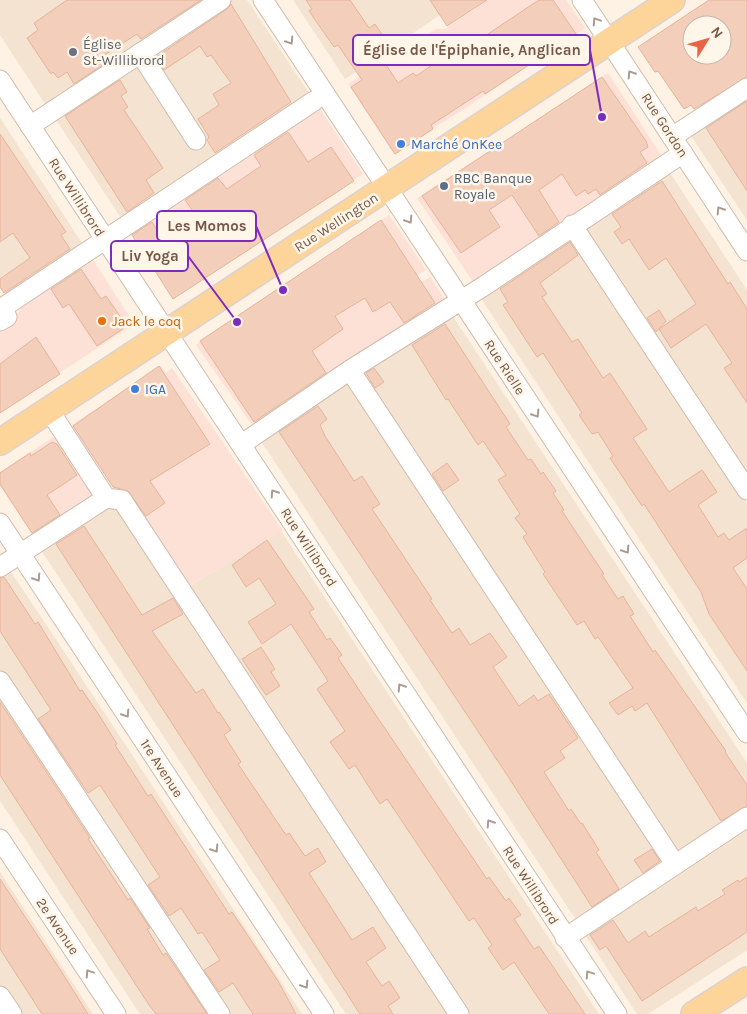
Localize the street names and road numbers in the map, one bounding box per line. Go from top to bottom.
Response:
street label: Rue Gordon [637,90,692,161]
street label: Rue Willibrord [45,155,108,240]
street label: Rue Wellington [291,189,381,256]
street label: Rue Rielle [480,336,529,398]
street label: Rue Willibrord [277,505,340,590]
street label: 1re Avenue [136,736,187,801]
street label: Rue Willibrord [499,843,562,928]
street label: 2e Avenue [32,895,83,958]

